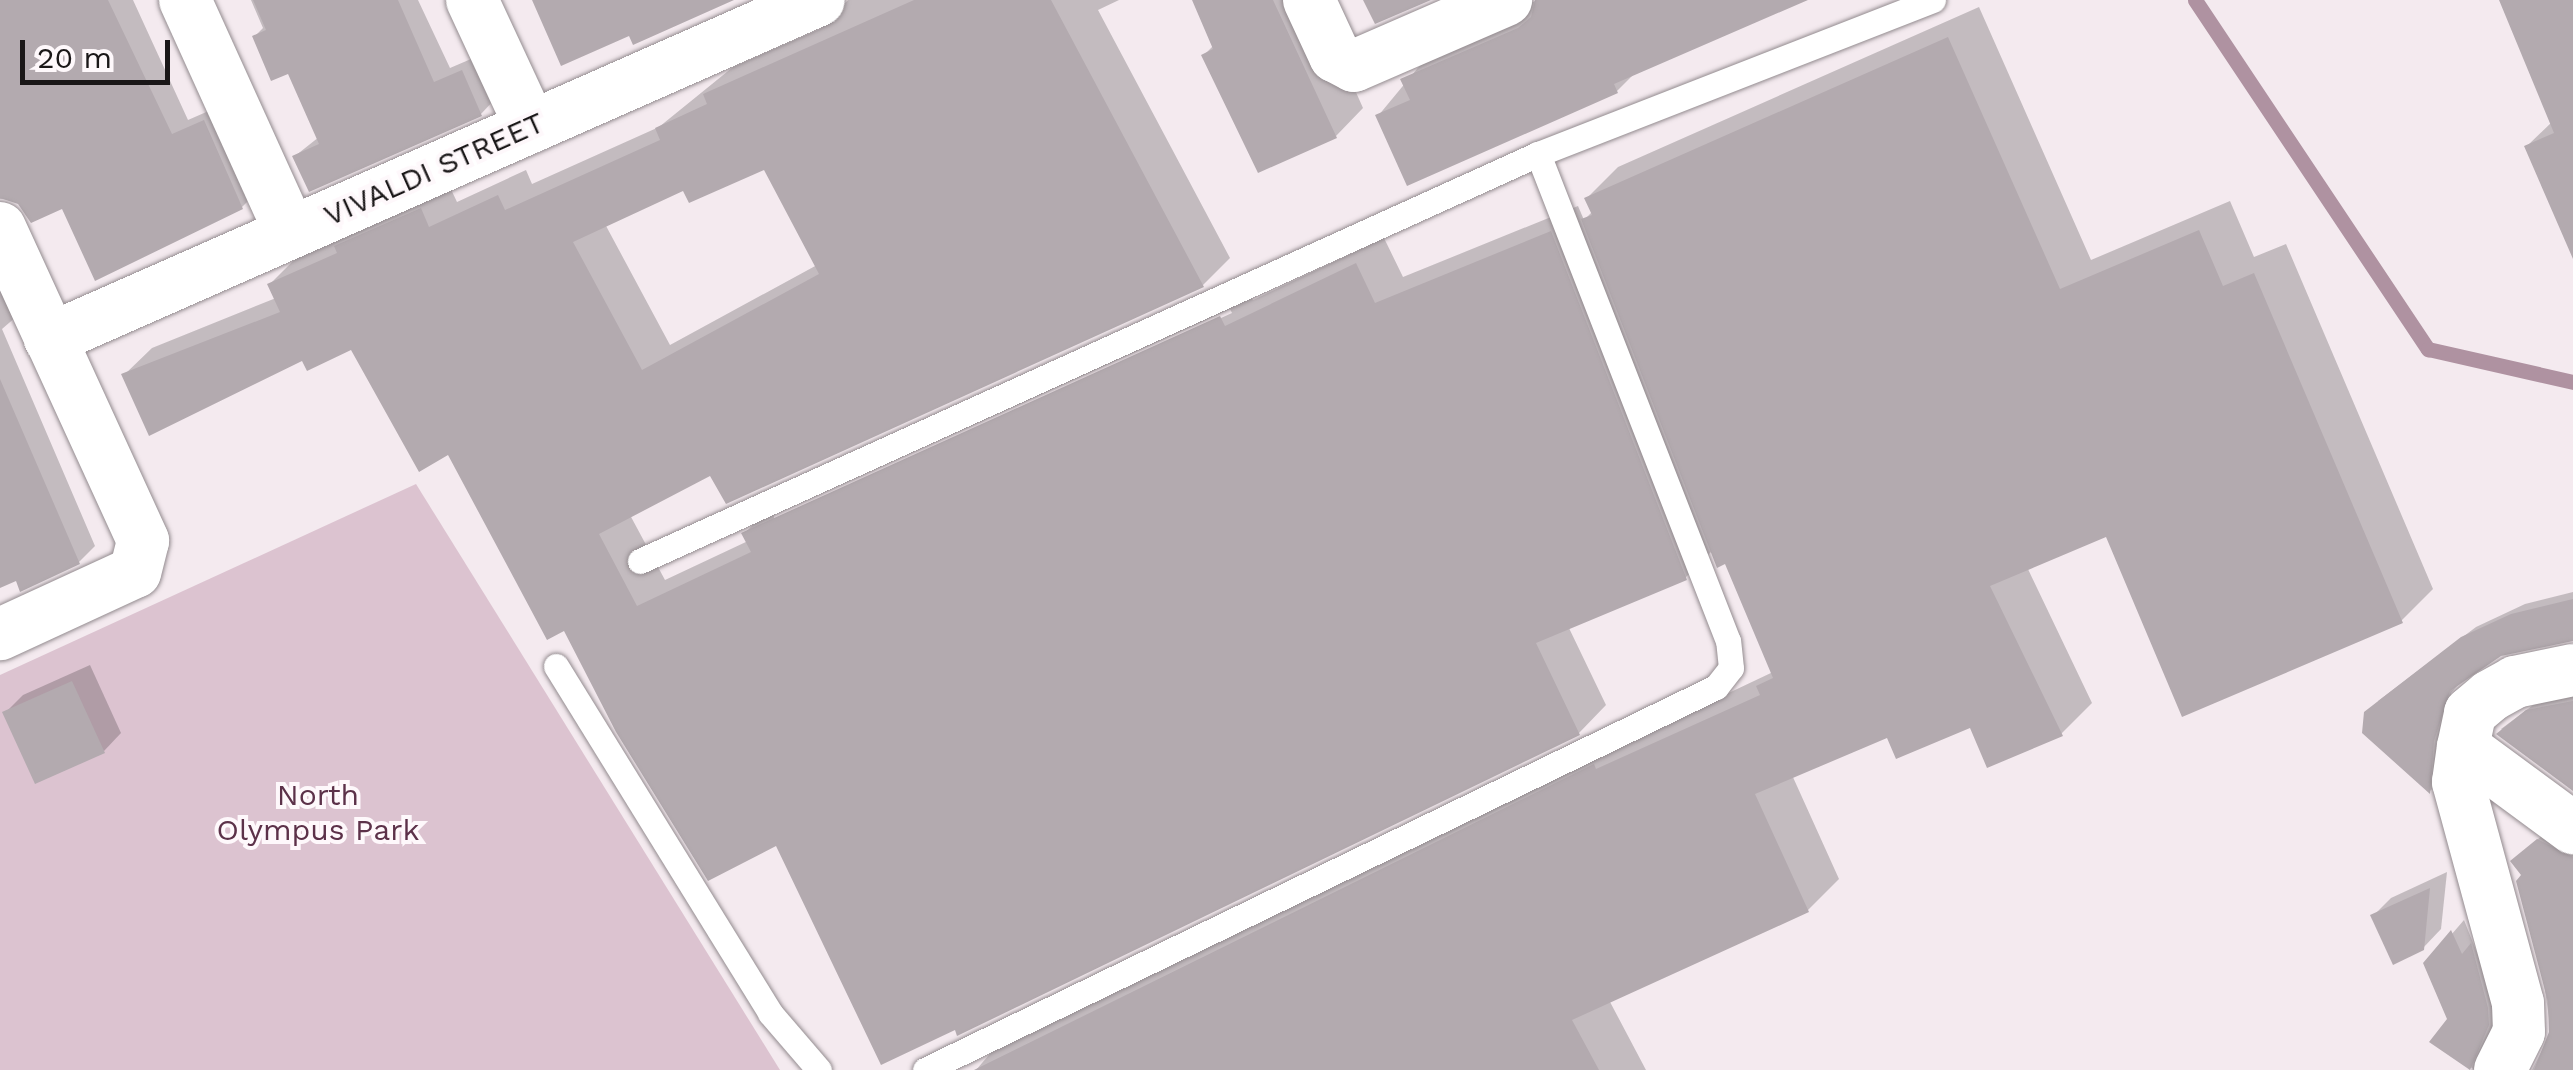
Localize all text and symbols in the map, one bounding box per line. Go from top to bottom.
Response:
scale bar [25,20,175,82]
text: 20 m [37,40,112,75]
street label: VIVALDI STREET [318,104,550,234]
park label: North Olympus Park [217,777,419,848]

